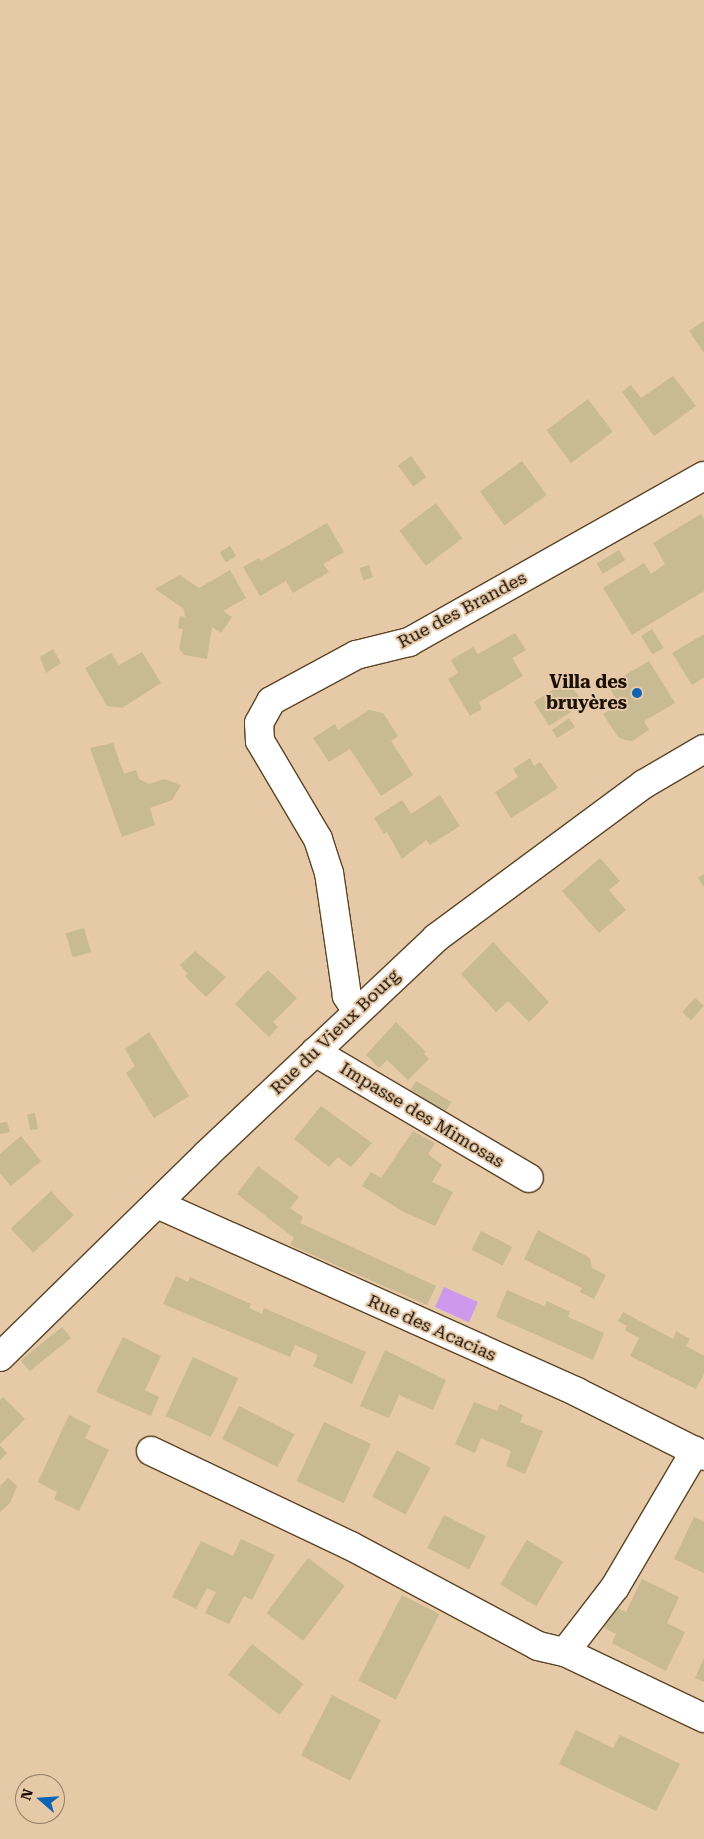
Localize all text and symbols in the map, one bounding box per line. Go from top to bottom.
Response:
street label: Rue des Brandes [394,567,530,653]
place label: Villa des bruyères [546,672,627,714]
marker: Villa des bruyères [631,687,643,699]
street label: Rue du Vieux Bourg [266,965,404,1099]
street label: Impasse des Mimosas [336,1057,508,1173]
street label: Rue des Acacias [364,1290,500,1366]
north arrow [15,1774,65,1824]
text: N [17,1787,36,1802]

